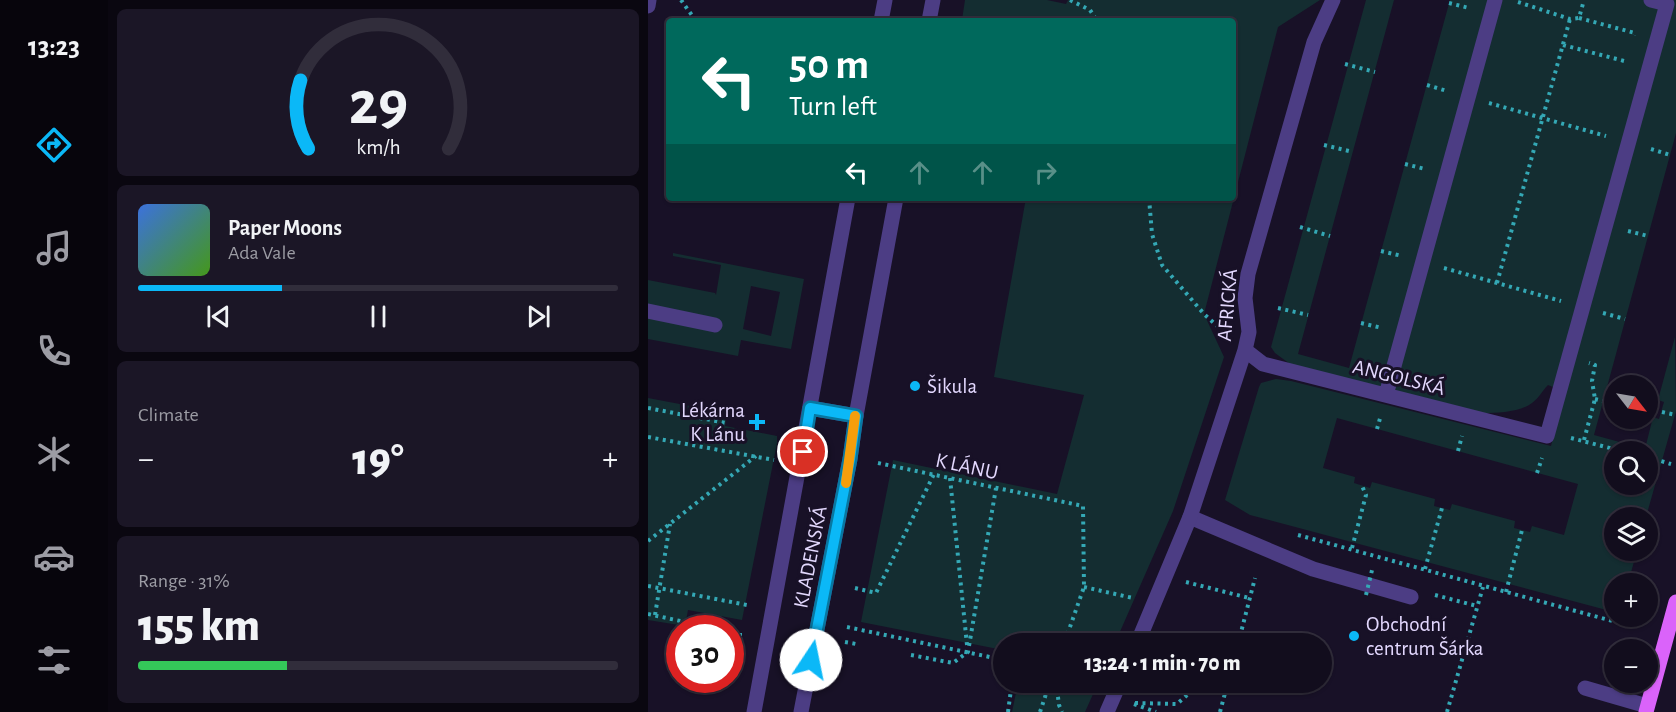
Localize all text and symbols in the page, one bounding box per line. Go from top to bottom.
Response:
text: 13:23 [28,33,80,60]
icon: left [690,42,768,120]
text: 50 m [789,44,869,86]
text: 29 [348,74,408,136]
text: Turn left [789,93,877,120]
icon: directions [33,124,75,166]
text: km/h [356,138,400,159]
icon: left [840,156,873,189]
icon: ahead [903,156,936,189]
icon: ahead [966,156,999,189]
icon: right [1029,156,1062,189]
text: Paper Moons [228,217,342,239]
icon: music [33,227,75,269]
text: Ada Vale [228,243,296,263]
street label: AFRICKÁ [1212,268,1241,342]
icon: previous [202,300,235,333]
icon: pause [362,300,395,333]
icon: next [522,300,555,333]
icon: phone [33,330,75,372]
street label: ANGOLSKÁ [1351,354,1448,399]
place label: Šikula [927,374,977,397]
north arrow [1604,375,1658,429]
map controls [1604,375,1658,693]
marker: Šikula [908,379,922,393]
place label: Lékárna K Lánu [681,400,745,445]
text: Climate [138,405,199,425]
marker: Lékárna K Lánu [750,415,764,429]
pin [777,426,828,477]
icon: climate [33,433,75,475]
icon: arrive [786,435,819,468]
text: 19° [352,438,404,483]
button: search [1604,441,1658,495]
text: − [138,443,154,476]
text: + [602,443,618,476]
street label: K LÁNU [934,448,1000,483]
street label: KLADENSKÁ [788,504,831,610]
button: layers [1604,507,1658,561]
icon: car [33,536,75,578]
text: Range · 31% [138,571,230,591]
button: + [1604,573,1658,627]
text: 155 km [138,604,260,649]
place label: Obchodní centrum Šárka [1366,614,1484,659]
speed limit sign: 30 [666,615,744,693]
position arrow [779,628,843,692]
marker: Obchodní centrum Šárka [1347,629,1361,643]
icon: filters [33,639,75,681]
button: − [1604,639,1658,693]
text: 13:24 · 1 min · 70 m [1084,652,1241,674]

